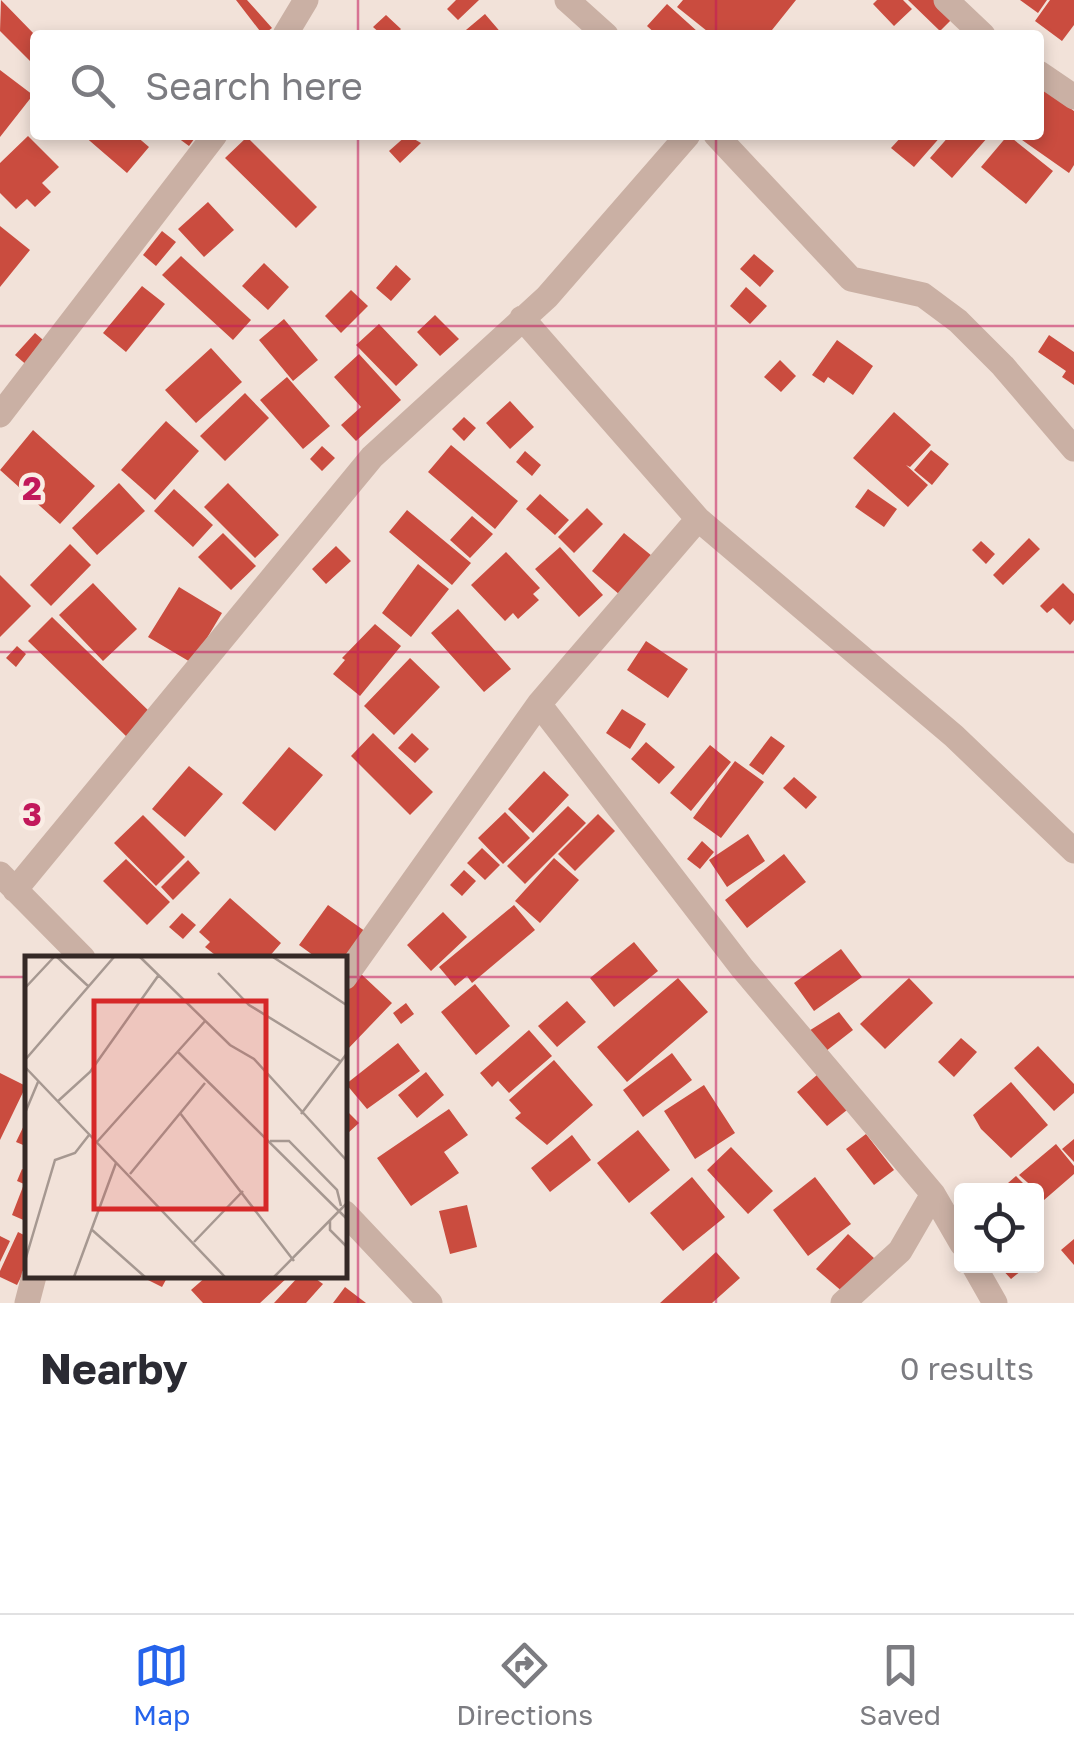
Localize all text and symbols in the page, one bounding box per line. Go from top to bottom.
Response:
search box [30,30,1044,140]
icon: search [65,58,120,113]
text: Search here [145,63,363,108]
text: 2 [22,469,42,507]
text: 3 [22,795,42,833]
inset map [25,956,348,1278]
map controls [954,1183,1044,1273]
button: locate [954,1183,1044,1273]
text: Nearby [40,1343,188,1393]
text: 0 results [900,1349,1034,1387]
tab: Map [133,1638,190,1731]
tab: Directions [456,1638,593,1731]
tab: Saved [859,1638,941,1731]

